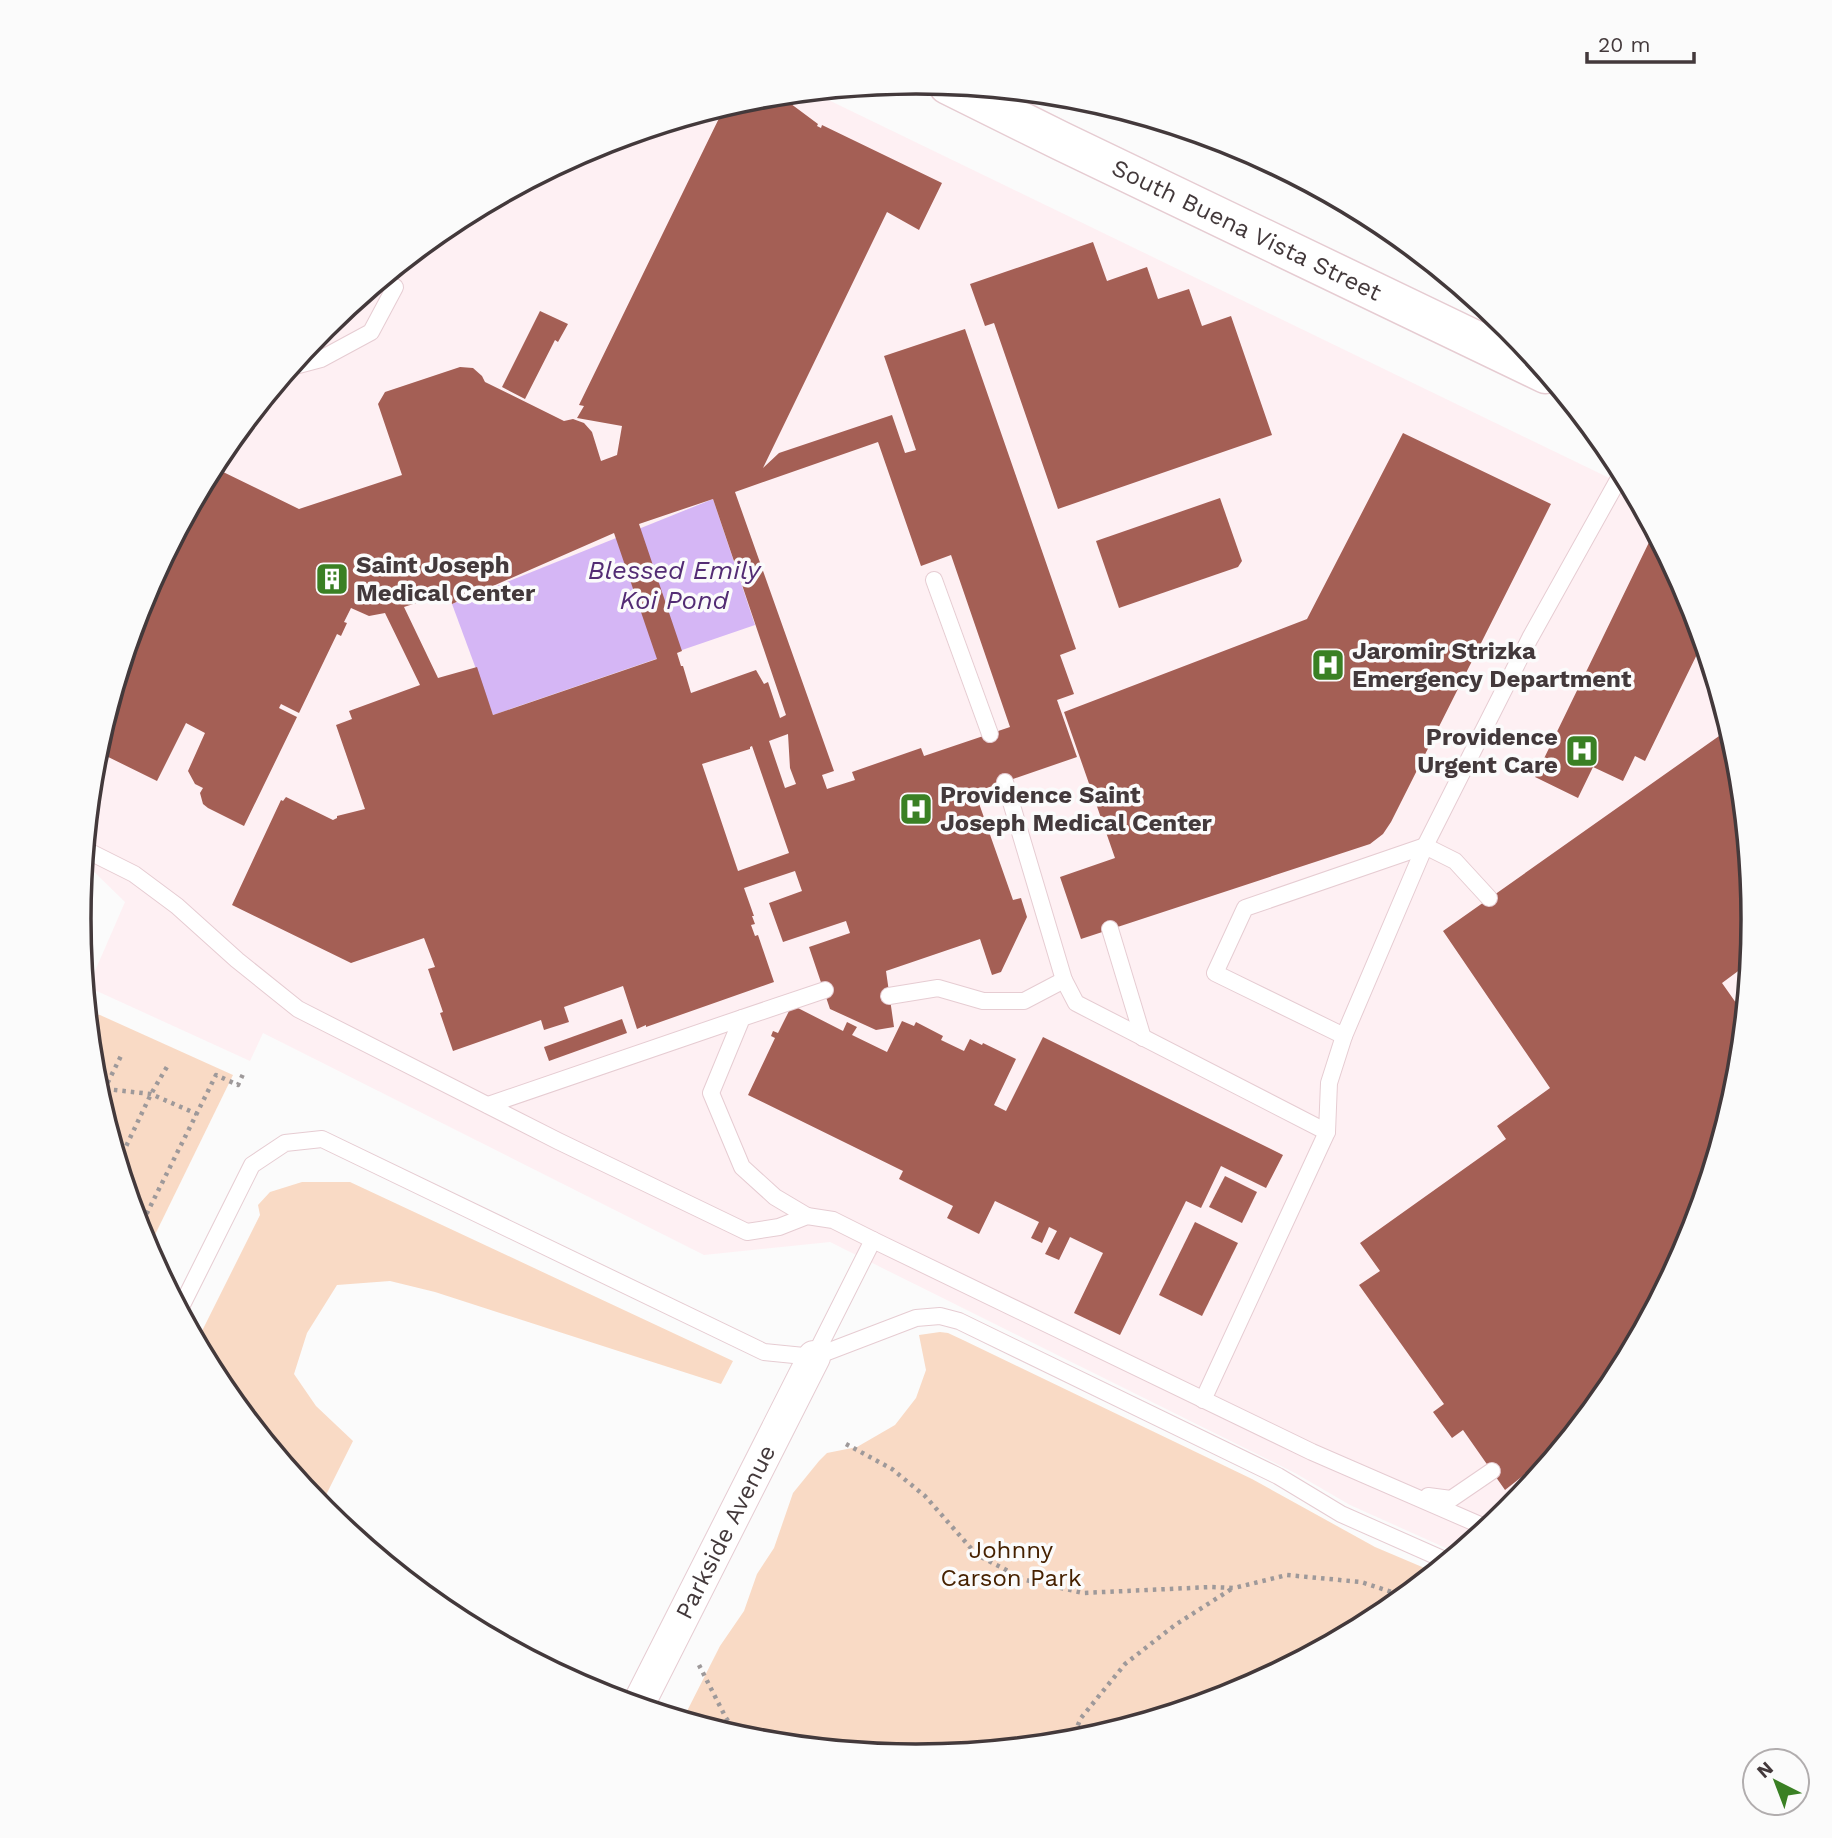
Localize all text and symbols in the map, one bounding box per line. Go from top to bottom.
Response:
scale bar [1587,21,1694,65]
text: 20 m [1598,32,1650,57]
street label: South Buena Vista Street [1107,154,1386,307]
place label: Saint Joseph Medical Center [356,551,536,607]
water label: Blessed Emily Koi Pond [588,555,762,615]
building icon: Saint Joseph Medical Center [313,560,351,598]
place label: Jaromir Strizka Emergency Department [1352,637,1632,693]
hospital icon: Jaromir Strizka Emergency Department [1309,646,1347,684]
place label: Providence Urgent Care [1417,723,1558,779]
hospital icon: Providence Urgent Care [1563,732,1601,770]
place label: Providence Saint Joseph Medical Center [940,781,1213,837]
hospital icon: Providence Saint Joseph Medical Center [897,790,935,828]
street label: Parkside Avenue [670,1440,781,1624]
park label: Johnny Carson Park [940,1536,1082,1592]
north arrow [1741,1747,1811,1817]
text: N [1752,1756,1778,1783]

